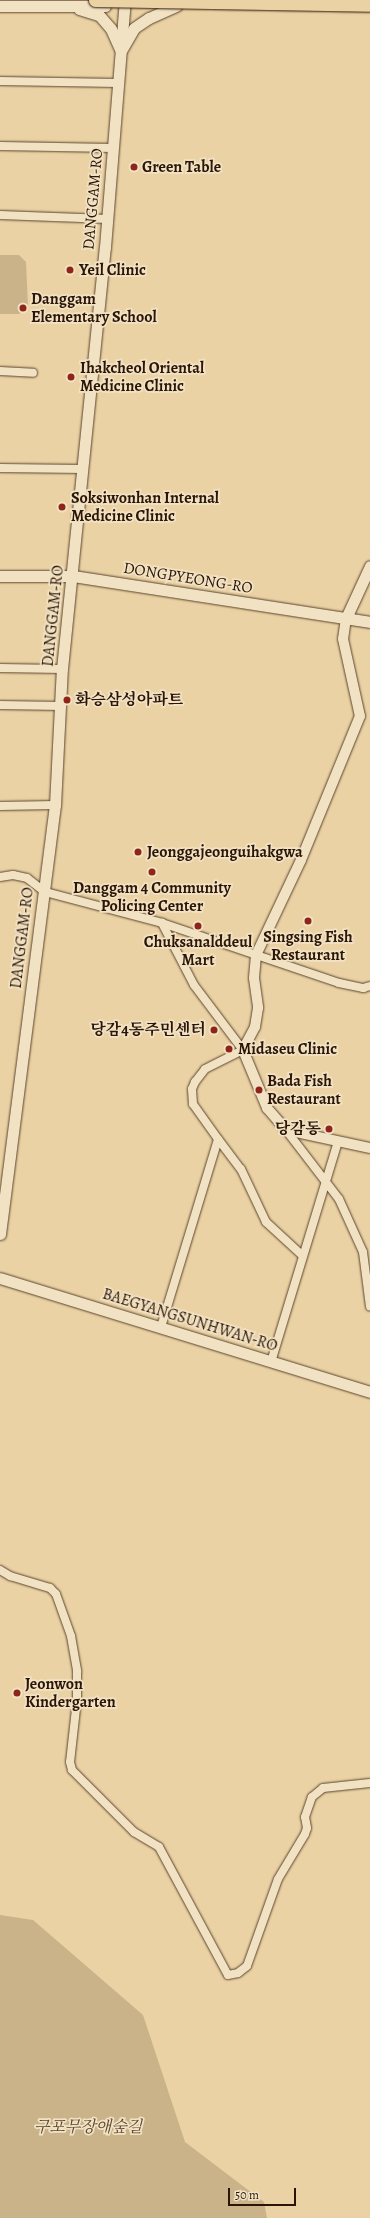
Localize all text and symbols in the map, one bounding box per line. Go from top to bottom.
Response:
street label: DANGGAM-RO [79,147,107,251]
place label: Green Table [142,157,221,177]
marker: Green Table [129,162,139,172]
place label: Yeil Clinic [79,260,146,280]
marker: Yeil Clinic [64,264,76,276]
place label: Danggam Elementary School [31,289,157,327]
marker: Danggam Elementary School [18,303,28,313]
place label: Ihakcheol Oriental Medicine Clinic [80,358,204,396]
marker: Ihakcheol Oriental Medicine Clinic [65,371,77,383]
place label: Soksiwonhan Internal Medicine Clinic [71,488,219,526]
marker: Soksiwonhan Internal Medicine Clinic [56,501,68,513]
street label: DONGPYEONG-RO [122,558,254,598]
street label: DANGGAM-RO [38,564,68,668]
place label: 화승삼성아파트 [75,690,183,710]
marker: 화승삼성아파트 [62,695,72,705]
place label: Jeonggajeonguihakgwa [147,842,303,862]
marker: Jeonggajeonguihakgwa [132,846,144,858]
marker: Danggam 4 Community Policing Center [147,867,157,877]
place label: Danggam 4 Community Policing Center [73,878,231,916]
street label: DANGGAM-RO [6,886,38,990]
marker: Singsing Fish Restaurant [303,916,313,926]
marker: Chuksanalddeul Mart [193,921,203,931]
place label: Singsing Fish Restaurant [263,927,353,965]
place label: Chuksanalddeul Mart [144,932,252,970]
place label: 당감4동주민센터 [90,1020,206,1040]
marker: 당감4동주민센터 [209,1025,219,1035]
place label: Midaseu Clinic [238,1039,337,1059]
marker: Midaseu Clinic [223,1043,235,1055]
place label: Bada Fish Restaurant [267,1071,341,1109]
marker: Bada Fish Restaurant [254,1085,264,1095]
place label: 당감동 [275,1119,321,1139]
marker: 당감동 [324,1124,334,1134]
street label: BAEGYANGSUNHWAN-RO [100,1284,280,1356]
place label: Jeonwon Kindergarten [25,1674,116,1712]
marker: Jeonwon Kindergarten [12,1688,22,1698]
park label: 구포무장애숲길 [34,2117,142,2137]
scale bar [230,2180,298,2206]
text: 50 m [235,2187,259,2203]

